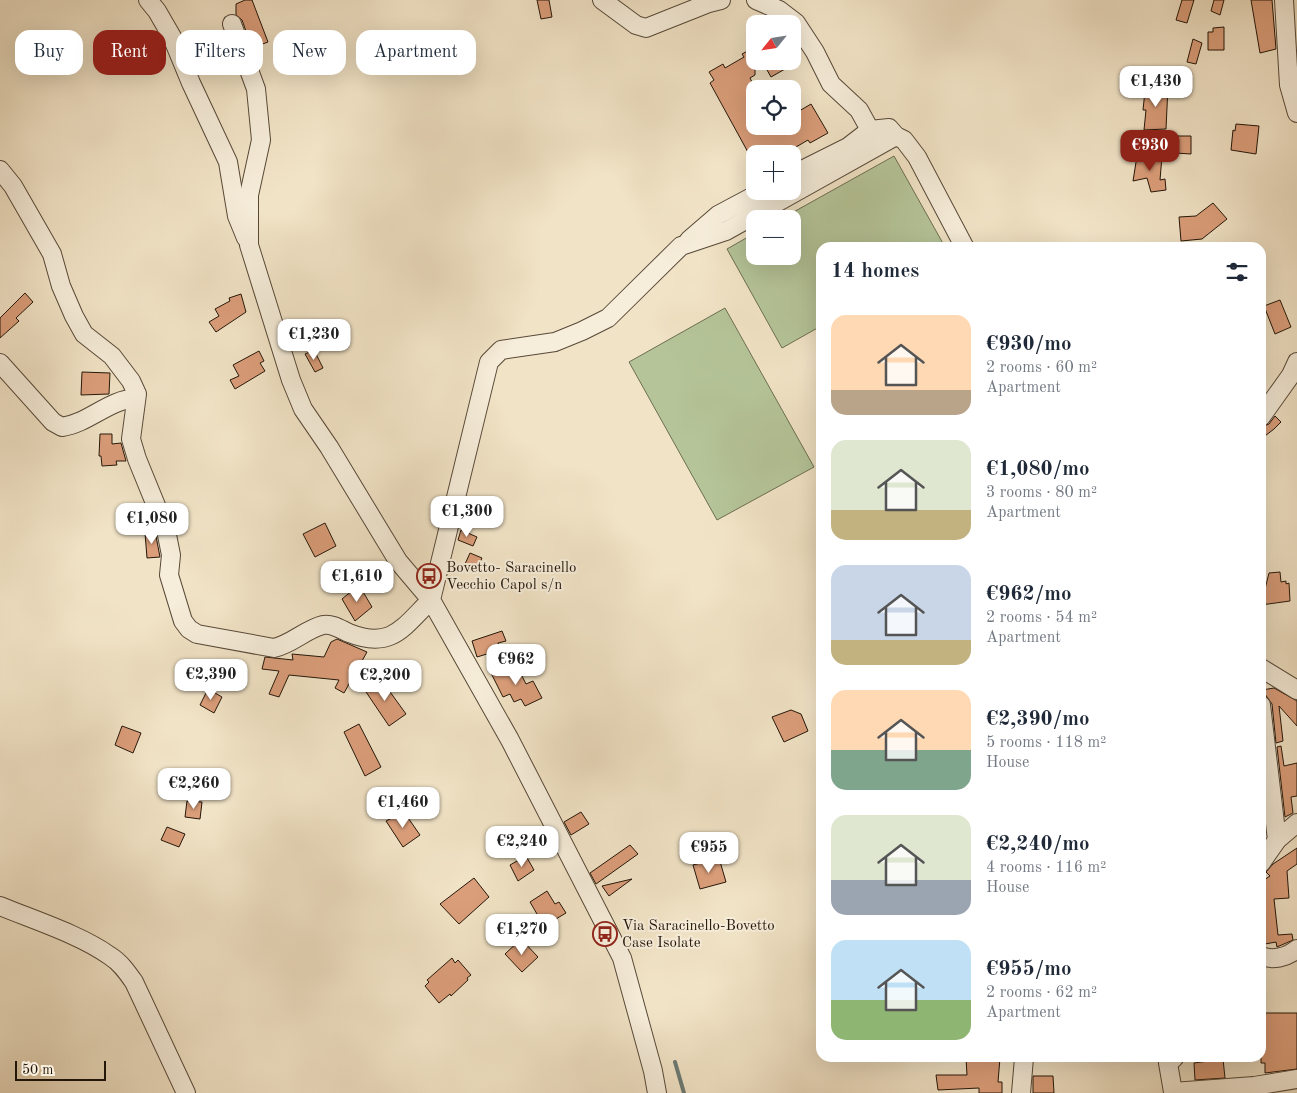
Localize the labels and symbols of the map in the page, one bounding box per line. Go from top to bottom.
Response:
north arrow [746,15,801,70]
pin: €1,430 [1115,66,1197,108]
pin: €930 [1120,130,1180,172]
pin: €1,230 [273,318,355,361]
pin: €1,300 [426,496,508,538]
pin: €1,080 [111,502,193,545]
pin: €1,610 [316,560,398,603]
place label: Bovetto- Saracinello Vecchio Capol s/n [446,561,576,593]
bus stop icon: Bovetto- Saracinello Vecchio Capol s/n [416,563,442,589]
pin: €962 [486,644,546,686]
pin: €2,390 [170,658,252,701]
pin: €2,200 [344,660,426,702]
pin: €2,260 [153,768,235,810]
pin: €1,460 [362,786,444,829]
pin: €2,240 [481,826,563,868]
pin: €955 [679,832,739,874]
pin: €1,270 [481,914,563,956]
place label: Via Saracinello-Bovetto Case Isolate [622,919,775,951]
bus stop icon: Via Saracinello-Bovetto Case Isolate [592,921,618,947]
scale bar [15,1058,106,1081]

